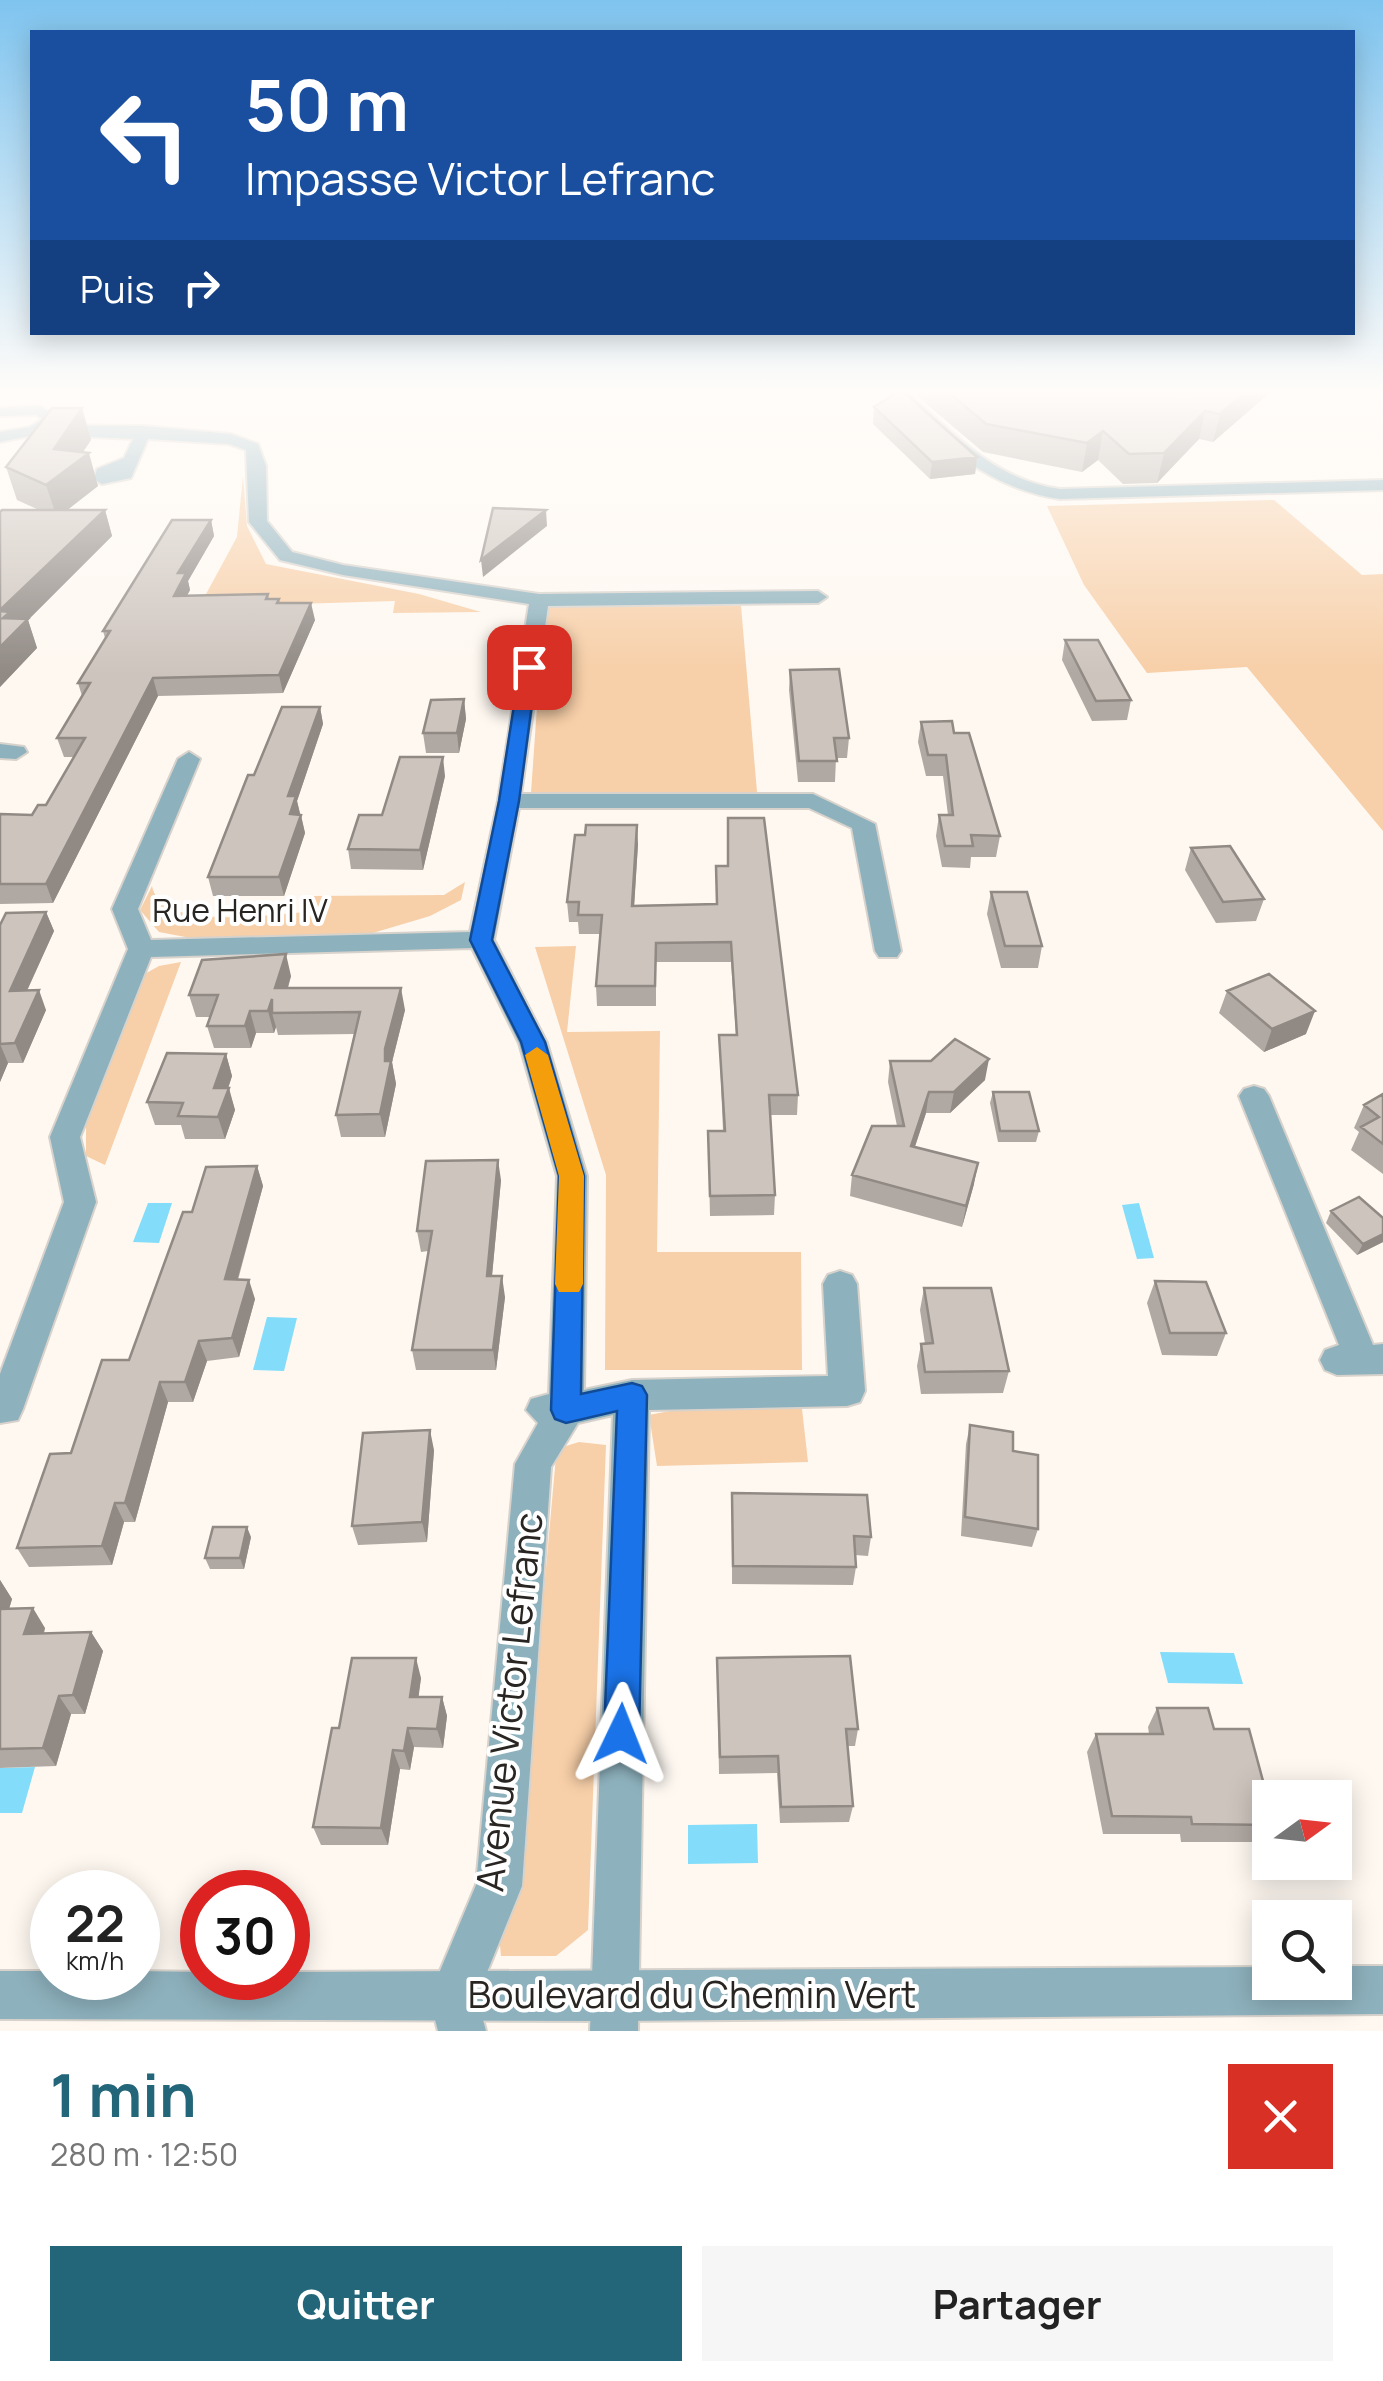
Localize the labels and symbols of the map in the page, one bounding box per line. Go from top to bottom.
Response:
pin [487,625,572,710]
street label: Rue Henri IV [152,888,328,932]
street label: Avenue Victor Lefranc [462,1510,554,1894]
position arrow [569,1682,673,1786]
north arrow [1252,1780,1352,1880]
speed limit sign: 30 [180,1870,310,2000]
street label: Boulevard du Chemin Vert [468,1967,916,2019]

